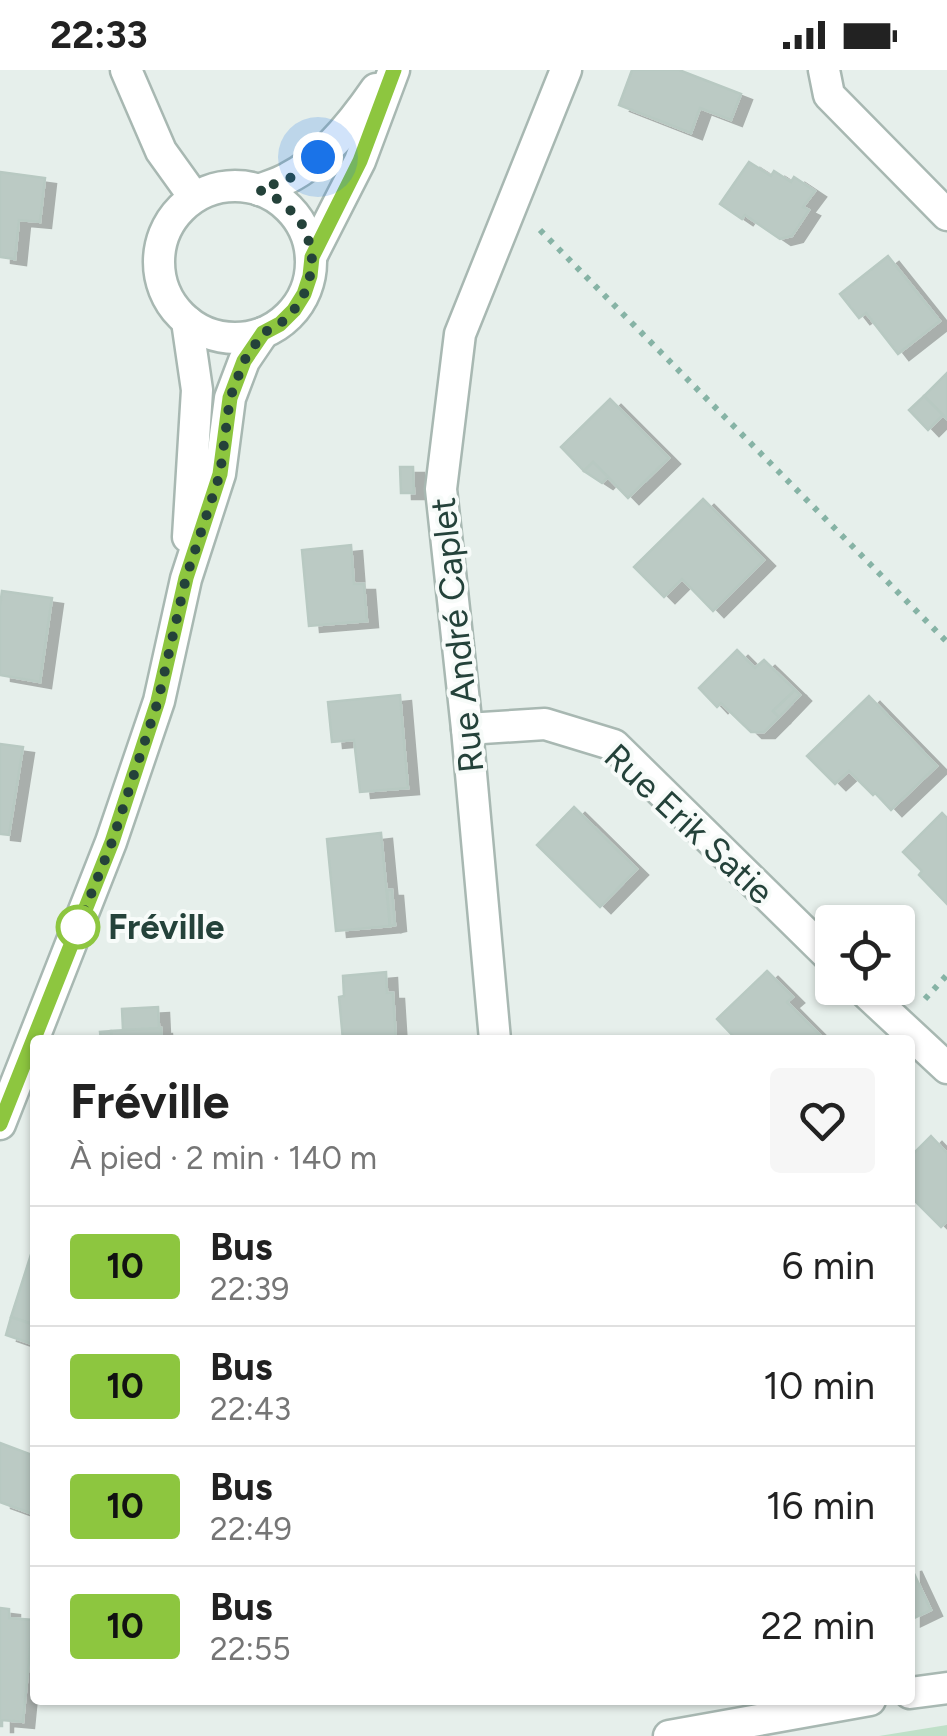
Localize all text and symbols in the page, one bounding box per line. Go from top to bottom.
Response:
text: 22:33 [50,12,148,58]
your location [293,132,343,182]
street label: Rue André Caplet [422,495,492,775]
street label: Rue Erik Satie [596,735,782,913]
map controls [815,905,915,1005]
button: locate [815,905,915,1005]
marker: Fréville [57,906,99,948]
place label: Fréville [108,906,224,948]
button: heart [770,1068,875,1173]
text: Fréville [70,1072,229,1130]
text: À pied · 2 min · 140 m [70,1139,377,1177]
text: Bus [210,1224,273,1270]
text: 6 min [782,1243,875,1289]
text: 10 [106,1245,144,1287]
text: 22:39 [210,1270,289,1308]
text: Bus [210,1344,273,1390]
text: 10 min [763,1363,875,1409]
text: 10 [106,1365,144,1407]
text: 22:43 [210,1390,291,1428]
text: Bus [210,1464,273,1510]
text: 16 min [766,1483,875,1529]
text: 10 [106,1485,144,1527]
text: 22:49 [210,1510,292,1548]
text: Bus [210,1584,273,1630]
text: 22 min [761,1603,875,1649]
text: 10 [106,1605,144,1647]
text: 22:55 [210,1630,291,1668]

